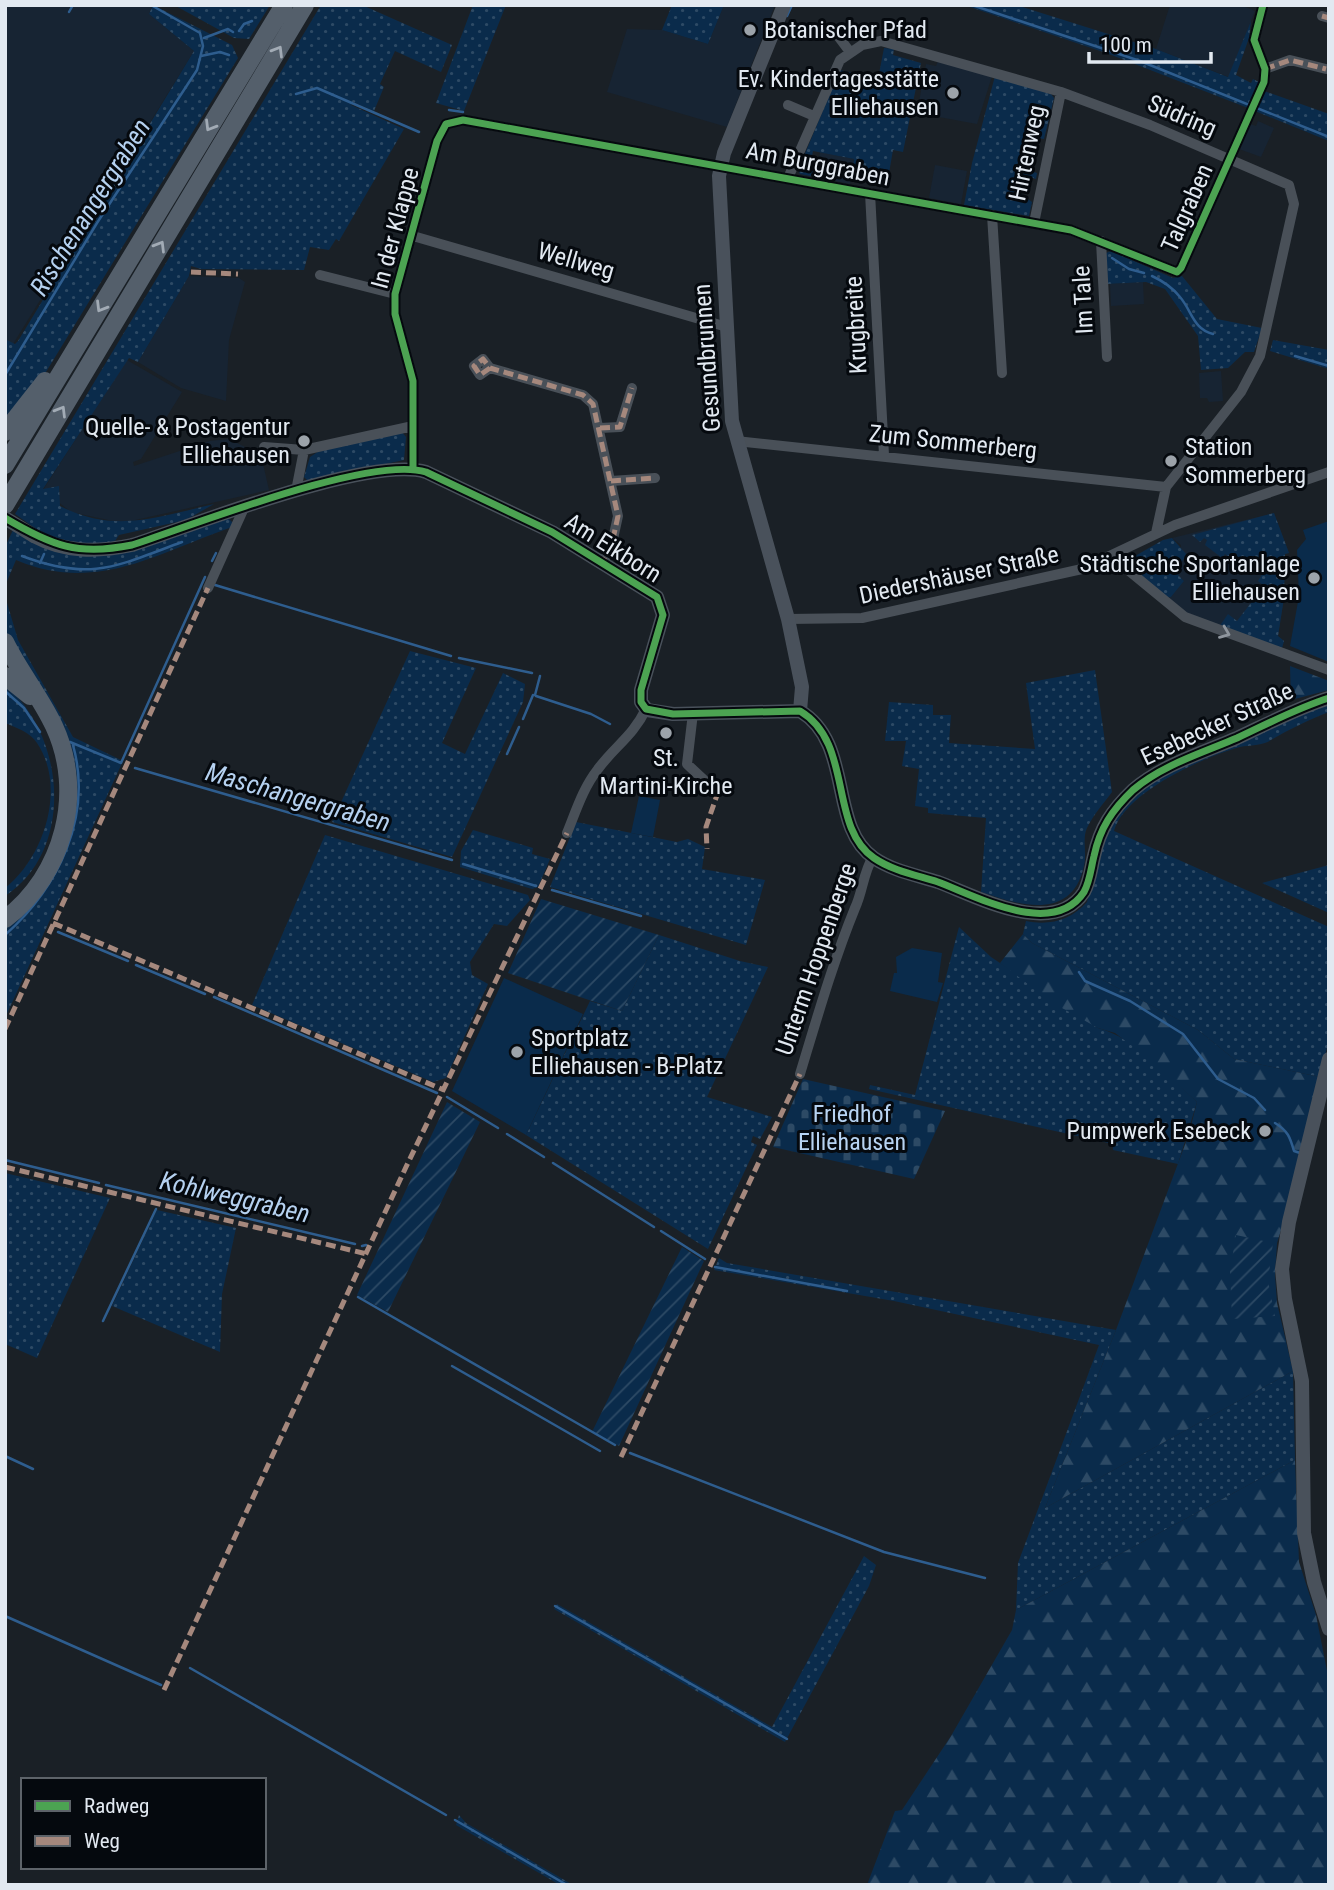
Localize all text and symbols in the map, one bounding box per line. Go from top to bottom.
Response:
place label: Botanischer Pfad [764,16,927,44]
scale bar [1089,21,1212,65]
marker: Botanischer Pfad [742,22,758,38]
text: 100 m [1100,33,1152,57]
one-way arrow [269,45,282,58]
place label: Ev. Kindertagesstätte Elliehausen [738,65,939,121]
marker: Ev. Kindertagesstätte Elliehausen [945,85,961,101]
street label: Südring [1143,89,1221,143]
street label: Hirtenweg [1003,103,1051,203]
water label: Rischenangergraben [24,113,156,301]
one-way arrow [205,119,218,132]
street label: Am Burggraben [744,136,892,192]
street label: Talgraben [1155,160,1219,256]
street label: In der Klappe [365,164,425,292]
street label: Wellweg [534,237,618,285]
one-way arrow [152,240,165,253]
street label: Im Tale [1067,265,1099,335]
street label: Krugbreite [839,275,873,375]
street label: Gesundbrunnen [688,283,726,433]
one-way arrow [96,299,109,312]
one-way arrow [53,406,66,419]
place label: Quelle- & Postagentur Elliehausen [85,413,290,469]
street label: Zum Sommerberg [868,419,1038,465]
marker: Quelle- & Postagentur Elliehausen [296,433,312,449]
place label: Station Sommerberg [1185,433,1306,489]
marker: Station Sommerberg [1163,453,1179,469]
street label: Am Eikborn [560,507,666,589]
street label: Diedershäuser Straße [857,540,1061,610]
place label: Städtische Sportanlage Elliehausen [1080,550,1300,606]
marker: Städtische Sportanlage Elliehausen [1306,570,1322,586]
one-way arrow [1217,625,1230,639]
street label: Esebecker Straße [1136,677,1298,771]
marker: St. Martini-Kirche [658,725,674,741]
place label: St. Martini-Kirche [600,744,732,800]
water label: Maschangergraben [202,756,394,838]
street label: Unterm Hoppenberge [770,859,862,1059]
place label: Sportplatz Elliehausen - B-Platz [531,1024,723,1080]
marker: Sportplatz Elliehausen - B-Platz [509,1044,525,1060]
park label: Friedhof Elliehausen [798,1100,906,1156]
place label: Pumpwerk Esebeck [1067,1117,1251,1145]
marker: Pumpwerk Esebeck [1257,1123,1273,1139]
water label: Kohlweggraben [157,1165,313,1229]
legend [21,1778,266,1869]
text: Radweg [84,1794,149,1818]
text: Weg [84,1829,120,1853]

